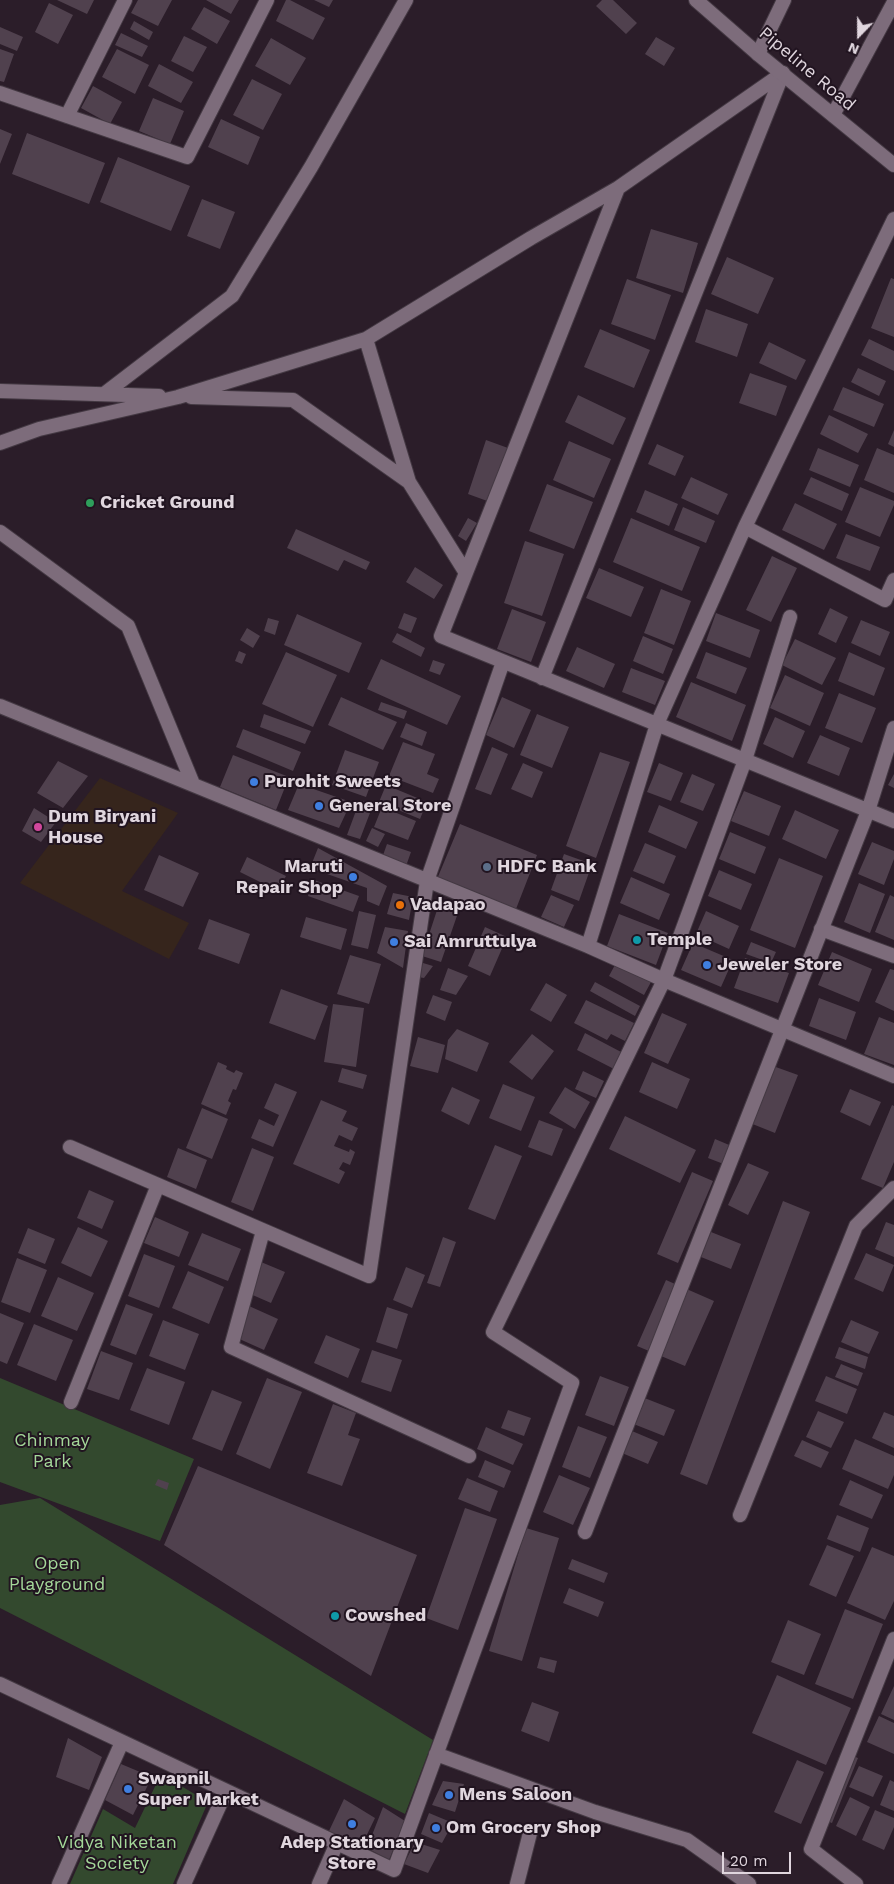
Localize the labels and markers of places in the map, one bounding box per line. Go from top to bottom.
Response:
place label: Cricket Ground [100,492,234,514]
marker: Cricket Ground [84,497,96,509]
place label: Purohit Sweets [264,771,401,793]
marker: Purohit Sweets [248,776,260,788]
place label: General Store [329,795,451,817]
marker: General Store [313,800,325,812]
place label: Dum Biryani House [48,806,156,849]
marker: Dum Biryani House [32,821,44,833]
place label: Maruti Repair Shop [236,856,343,899]
place label: HDFC Bank [497,856,597,878]
marker: HDFC Bank [481,861,493,873]
marker: Maruti Repair Shop [347,871,359,883]
place label: Vadapao [410,894,486,916]
marker: Vadapao [394,899,406,911]
place label: Temple [647,929,712,951]
place label: Sai Amruttulya [404,931,537,953]
marker: Temple [631,934,643,946]
marker: Sai Amruttulya [388,936,400,948]
place label: Jeweler Store [717,954,842,976]
marker: Jeweler Store [701,959,713,971]
place label: Cowshed [345,1605,426,1627]
marker: Cowshed [329,1610,341,1622]
place label: Swapnil Super Market [138,1768,259,1810]
marker: Swapnil Super Market [122,1783,134,1795]
place label: Mens Saloon [459,1784,572,1806]
marker: Mens Saloon [443,1789,455,1801]
place label: Om Grocery Shop [446,1817,601,1839]
marker: Adep Stationary Store [346,1818,358,1830]
marker: Om Grocery Shop [430,1822,442,1834]
place label: Adep Stationary Store [280,1832,424,1875]

